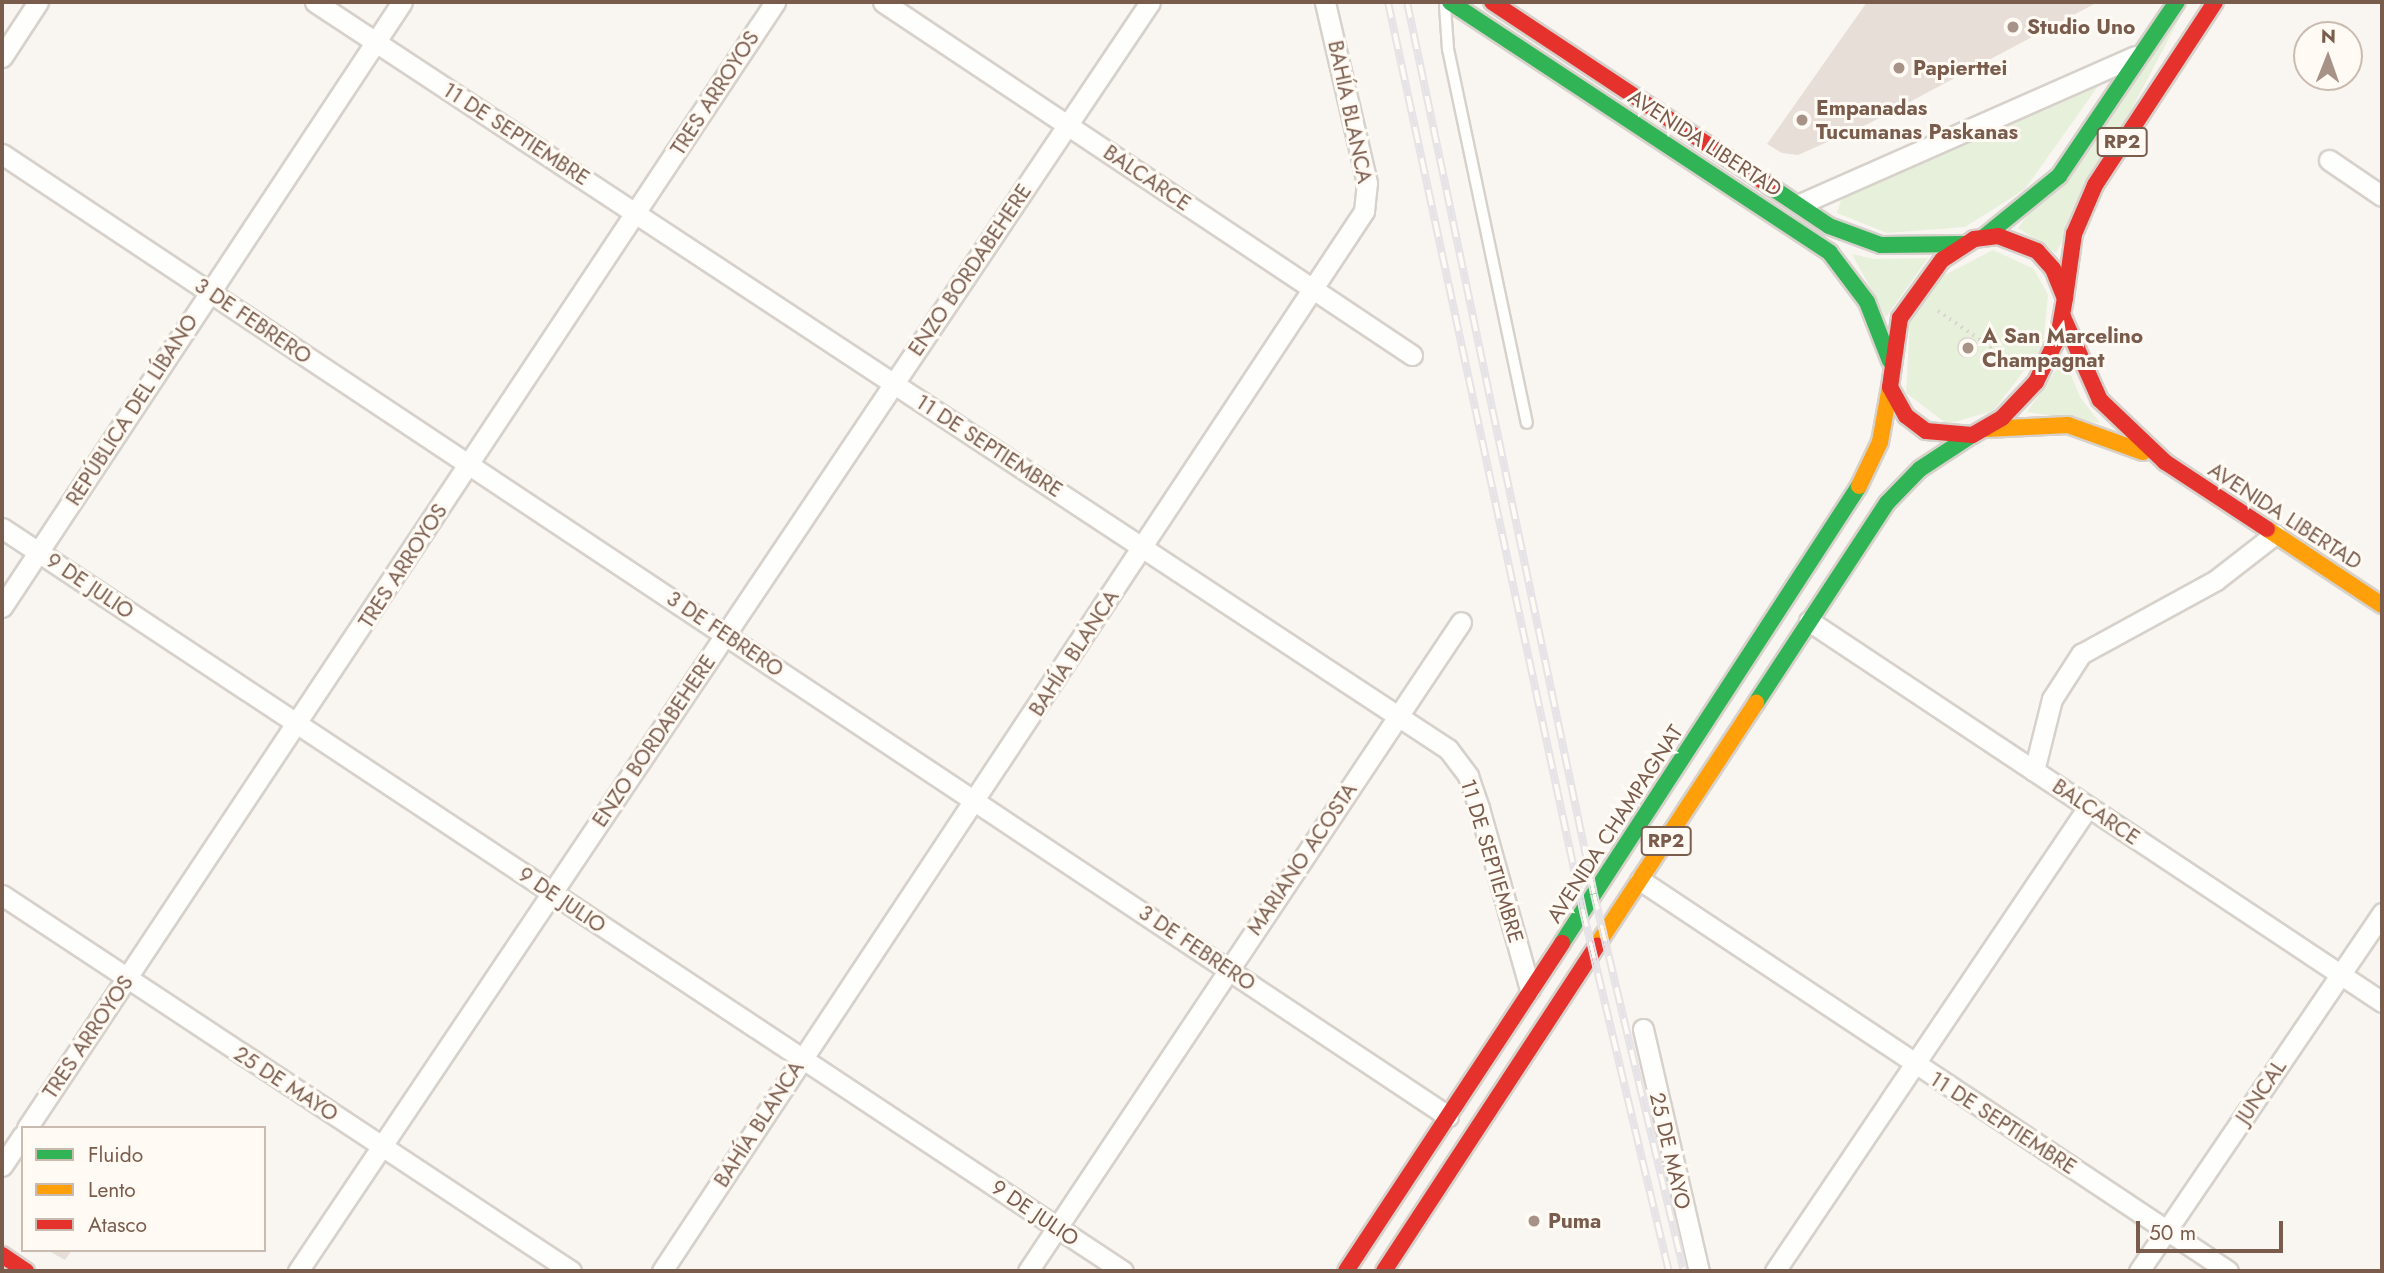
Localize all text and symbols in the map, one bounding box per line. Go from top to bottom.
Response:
place label: Studio Uno [2027,14,2136,40]
marker: Studio Uno [2005,19,2021,35]
north arrow [2293,21,2363,91]
text: N [2321,23,2336,50]
street label: TRES ARROYOS [665,26,765,160]
street label: BAHÍA BLANCA [1323,38,1377,186]
place label: Papierttei [1913,55,2007,81]
marker: Papierttei [1891,60,1907,76]
street label: 11 DE SEPTIEMBRE [438,77,594,191]
street label: AVENIDA LIBERTAD [1624,84,1786,202]
place label: Empanadas Tucumanas Paskanas [1816,95,2018,145]
marker: Empanadas Tucumanas Paskanas [1794,112,1810,128]
road number: RP2 [2096,126,2148,158]
street label: BALCARCE [1099,140,1195,216]
street label: ENZO BORDABEHERE [903,179,1037,361]
street label: 3 DE FEBRERO [190,273,316,369]
street label: REPÚBLICA DEL LÍBANO [61,310,203,510]
place label: A San Marcelino Champagnat [1982,323,2143,373]
marker: A San Marcelino Champagnat [1960,340,1976,356]
street label: 11 DE SEPTIEMBRE [911,389,1067,503]
street label: AVENIDA LIBERTAD [2204,457,2366,575]
street label: TRES ARROYOS [353,499,453,633]
street label: 9 DE JULIO [42,548,138,624]
street label: BAHÍA BLANCA [1024,585,1124,721]
street label: 3 DE FEBRERO [662,586,788,682]
street label: ENZO BORDABEHERE [587,650,721,832]
street label: AVENIDA CHAMPAGNAT [1542,720,1688,928]
street label: BALCARCE [2048,774,2144,850]
street label: 11 DE SEPTIEMBRE [1455,776,1529,946]
street label: MARIANO ACOSTA [1242,778,1362,940]
road number: RP2 [1640,826,1692,856]
street label: 9 DE JULIO [514,862,610,938]
street label: 3 DE FEBRERO [1134,900,1260,996]
street label: TRES ARROYOS [38,971,138,1103]
street label: 25 DE MAYO [229,1041,343,1127]
street label: JUNCAL [2230,1055,2292,1129]
street label: BAHÍA BLANCA [709,1056,809,1192]
street label: 11 DE SEPTIEMBRE [1925,1066,2081,1180]
street label: 25 DE MAYO [1644,1090,1696,1212]
legend [21,1126,266,1252]
text: Fluido [88,1140,143,1170]
text: Lento [88,1175,136,1205]
street label: 9 DE JULIO [987,1175,1083,1251]
scale bar [2139,1206,2286,1250]
place label: Puma [1548,1208,1601,1234]
text: Atasco [88,1210,147,1240]
marker: Puma [1526,1213,1542,1229]
text: 50 m [2149,1218,2196,1248]

